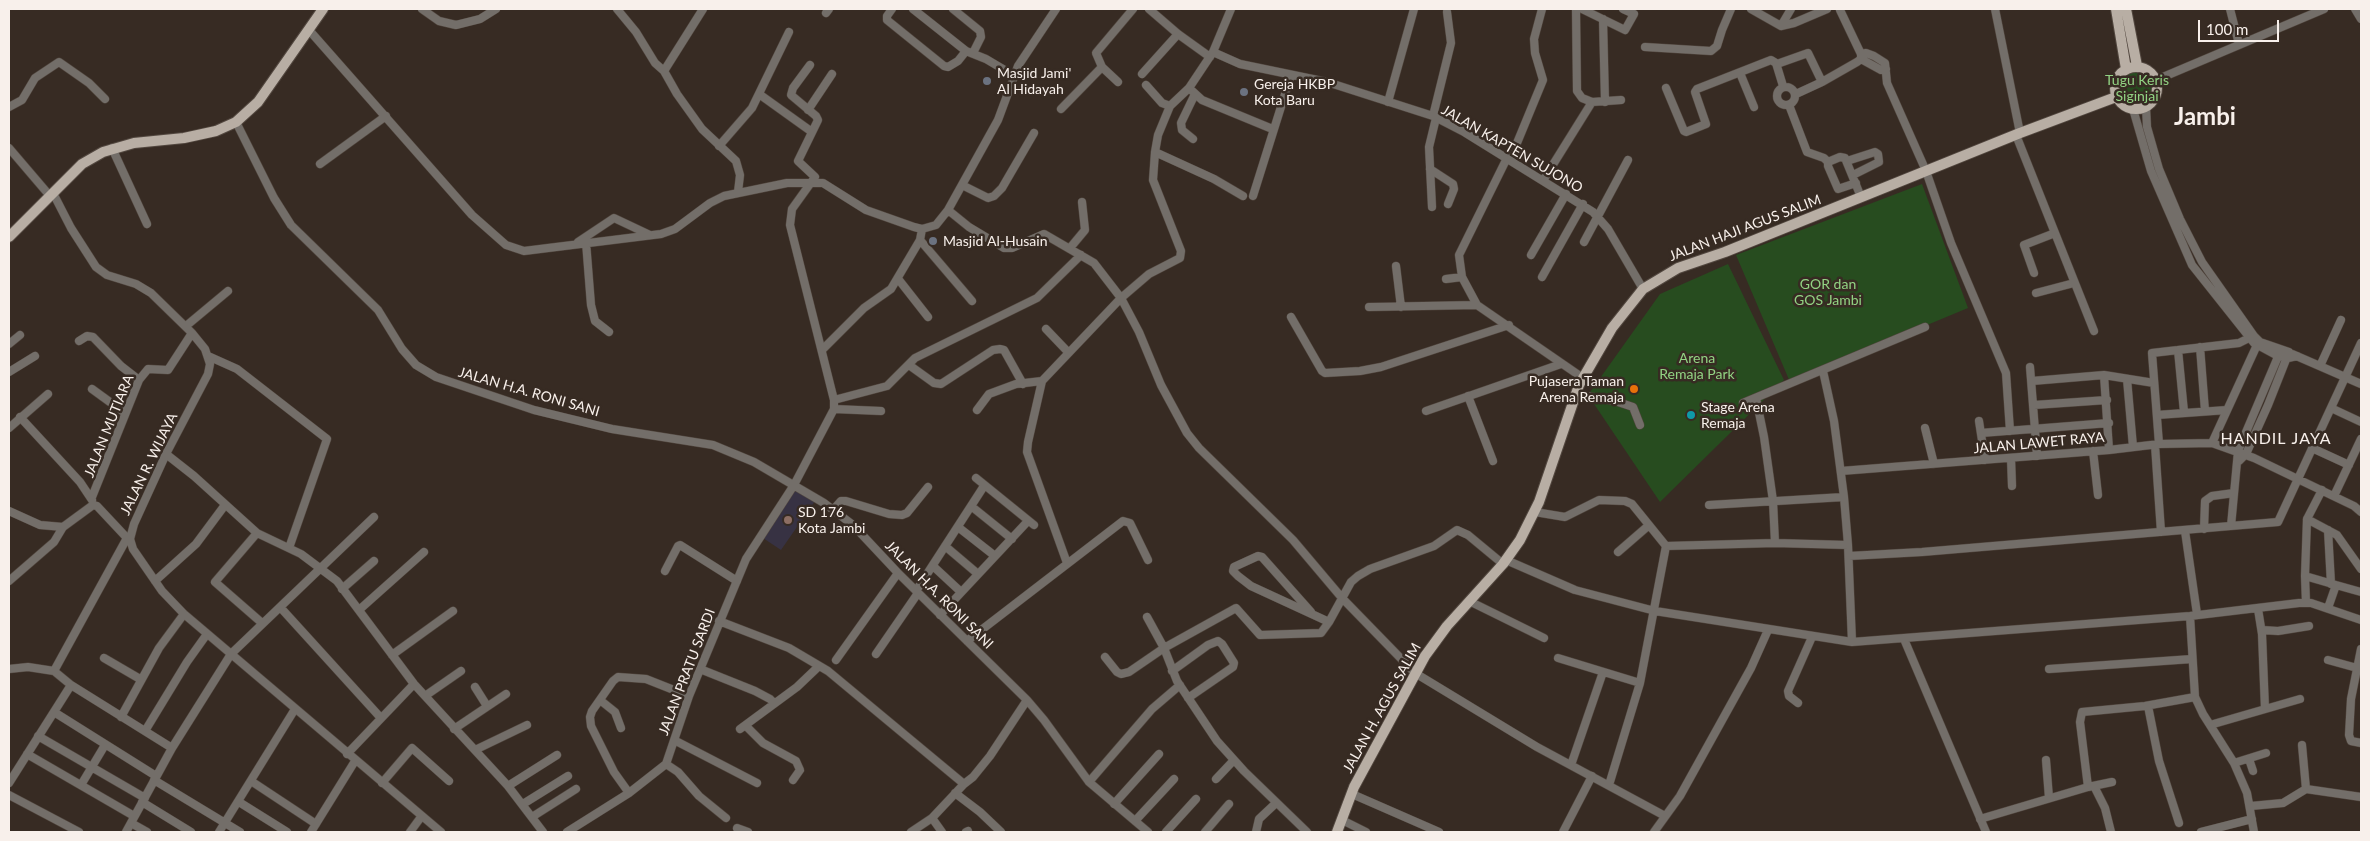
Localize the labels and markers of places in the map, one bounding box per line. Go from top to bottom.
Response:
place label: Masjid Jami' Al Hidayah [997,65,1071,98]
marker: Masjid Jami' Al Hidayah [981,75,993,87]
place label: Gereja HKBP Kota Baru [1254,76,1335,108]
marker: Gereja HKBP Kota Baru [1238,86,1250,98]
place label: Masjid Al-Husain [943,233,1047,249]
marker: Masjid Al-Husain [927,235,939,247]
place label: Pujasera Taman Arena Remaja [1529,373,1624,406]
marker: Pujasera Taman Arena Remaja [1628,383,1640,395]
place label: Stage Arena Remaja [1701,399,1775,432]
marker: Stage Arena Remaja [1685,409,1697,421]
place label: SD 176 Kota Jambi [798,504,865,536]
marker: SD 176 Kota Jambi [782,514,794,526]

